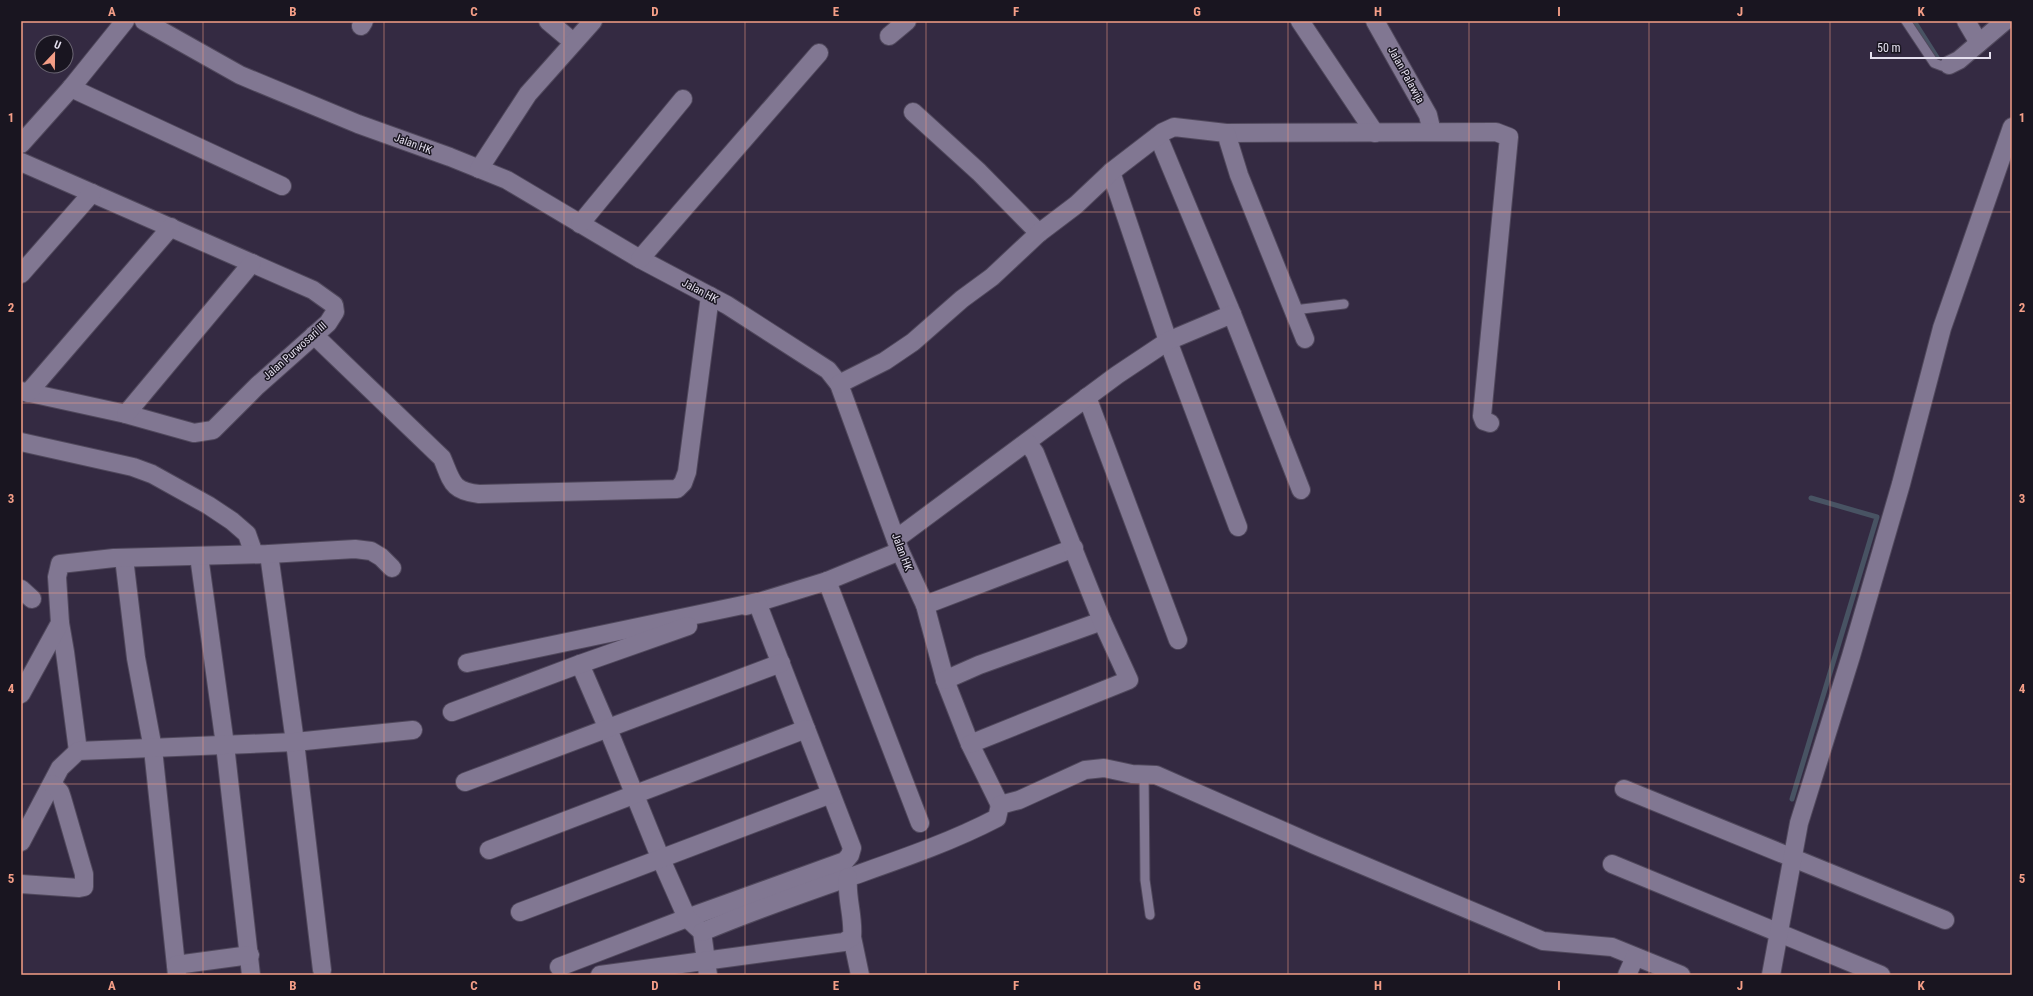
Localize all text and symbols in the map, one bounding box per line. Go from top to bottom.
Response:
text: A [108,4,116,19]
text: B [289,4,297,19]
text: C [470,4,478,19]
text: D [651,4,659,19]
text: E [833,4,840,19]
text: F [1013,4,1019,19]
text: G [1193,4,1201,19]
text: H [1374,4,1382,19]
text: I [1557,4,1561,19]
text: J [1737,4,1743,19]
text: K [1917,4,1925,19]
north arrow [34,34,74,74]
scale bar [1871,34,1990,60]
text: U [52,38,63,52]
text: 50 m [1877,41,1901,55]
street label: Jalan Palawija [1385,44,1427,106]
text: 1 [8,110,14,125]
text: 1 [2019,110,2025,125]
street label: Jalan HK [392,131,434,157]
street label: Jalan HK [680,276,720,306]
text: 2 [8,300,15,315]
text: 2 [2019,300,2026,315]
street label: Jalan Purwosari III [261,319,329,383]
text: 3 [8,491,14,506]
text: 3 [2019,491,2025,506]
street label: Jalan HK [889,531,915,573]
text: 4 [8,681,15,696]
text: 4 [2019,681,2026,696]
text: 5 [8,871,15,886]
text: 5 [2019,871,2026,886]
text: A [108,978,116,993]
text: B [289,978,297,993]
text: C [470,978,478,993]
text: D [651,978,659,993]
text: E [833,978,840,993]
text: F [1013,978,1019,993]
text: G [1193,978,1201,993]
text: H [1374,978,1382,993]
text: I [1557,978,1561,993]
text: J [1737,978,1743,993]
text: K [1917,978,1925,993]

